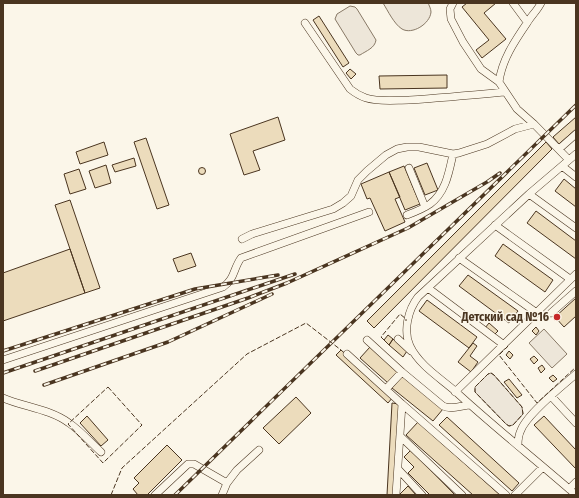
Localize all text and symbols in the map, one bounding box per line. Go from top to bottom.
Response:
place label: Детский сад №16 [460,310,549,324]
marker: Детский сад №16 [552,312,562,322]

